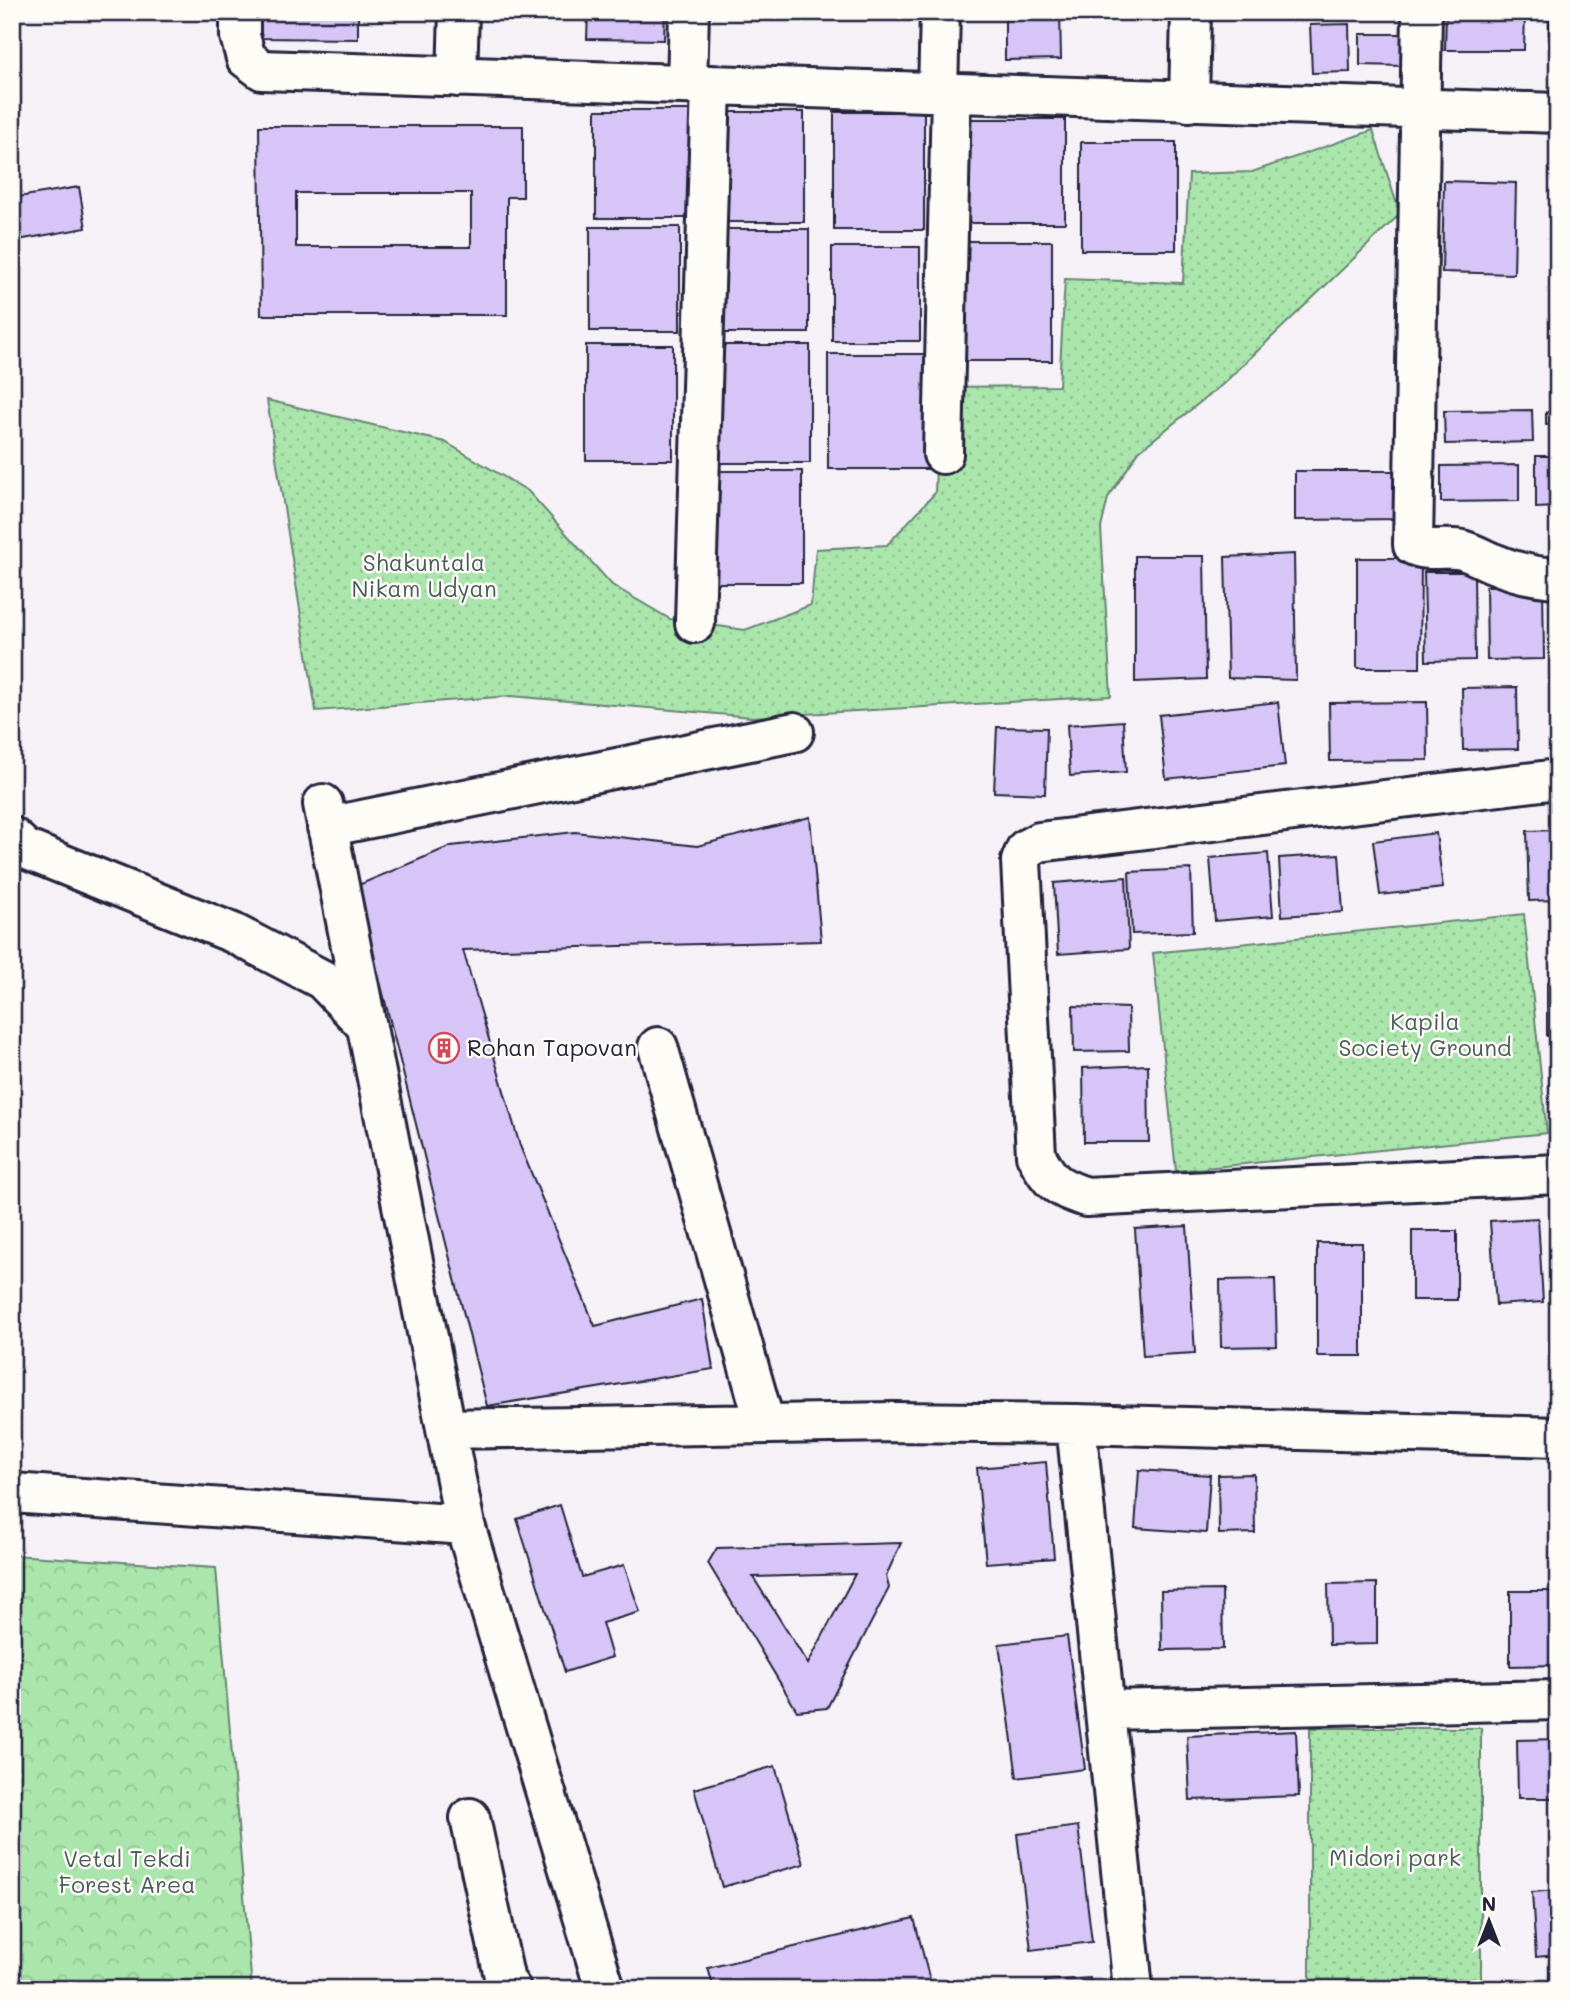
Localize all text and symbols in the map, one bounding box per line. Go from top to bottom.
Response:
park label: Shakuntala Nikam Udyan [351,547,497,603]
park label: Kapila Society Ground [1338,1006,1512,1062]
building icon: Rohan Tapovan [427,1031,461,1065]
place label: Rohan Tapovan [467,1032,637,1062]
park label: Midori park [1329,1842,1461,1872]
park label: Vetal Tekdi Forest Area [59,1843,195,1899]
north arrow [1454,1885,1524,1955]
text: N [1482,1891,1496,1916]

